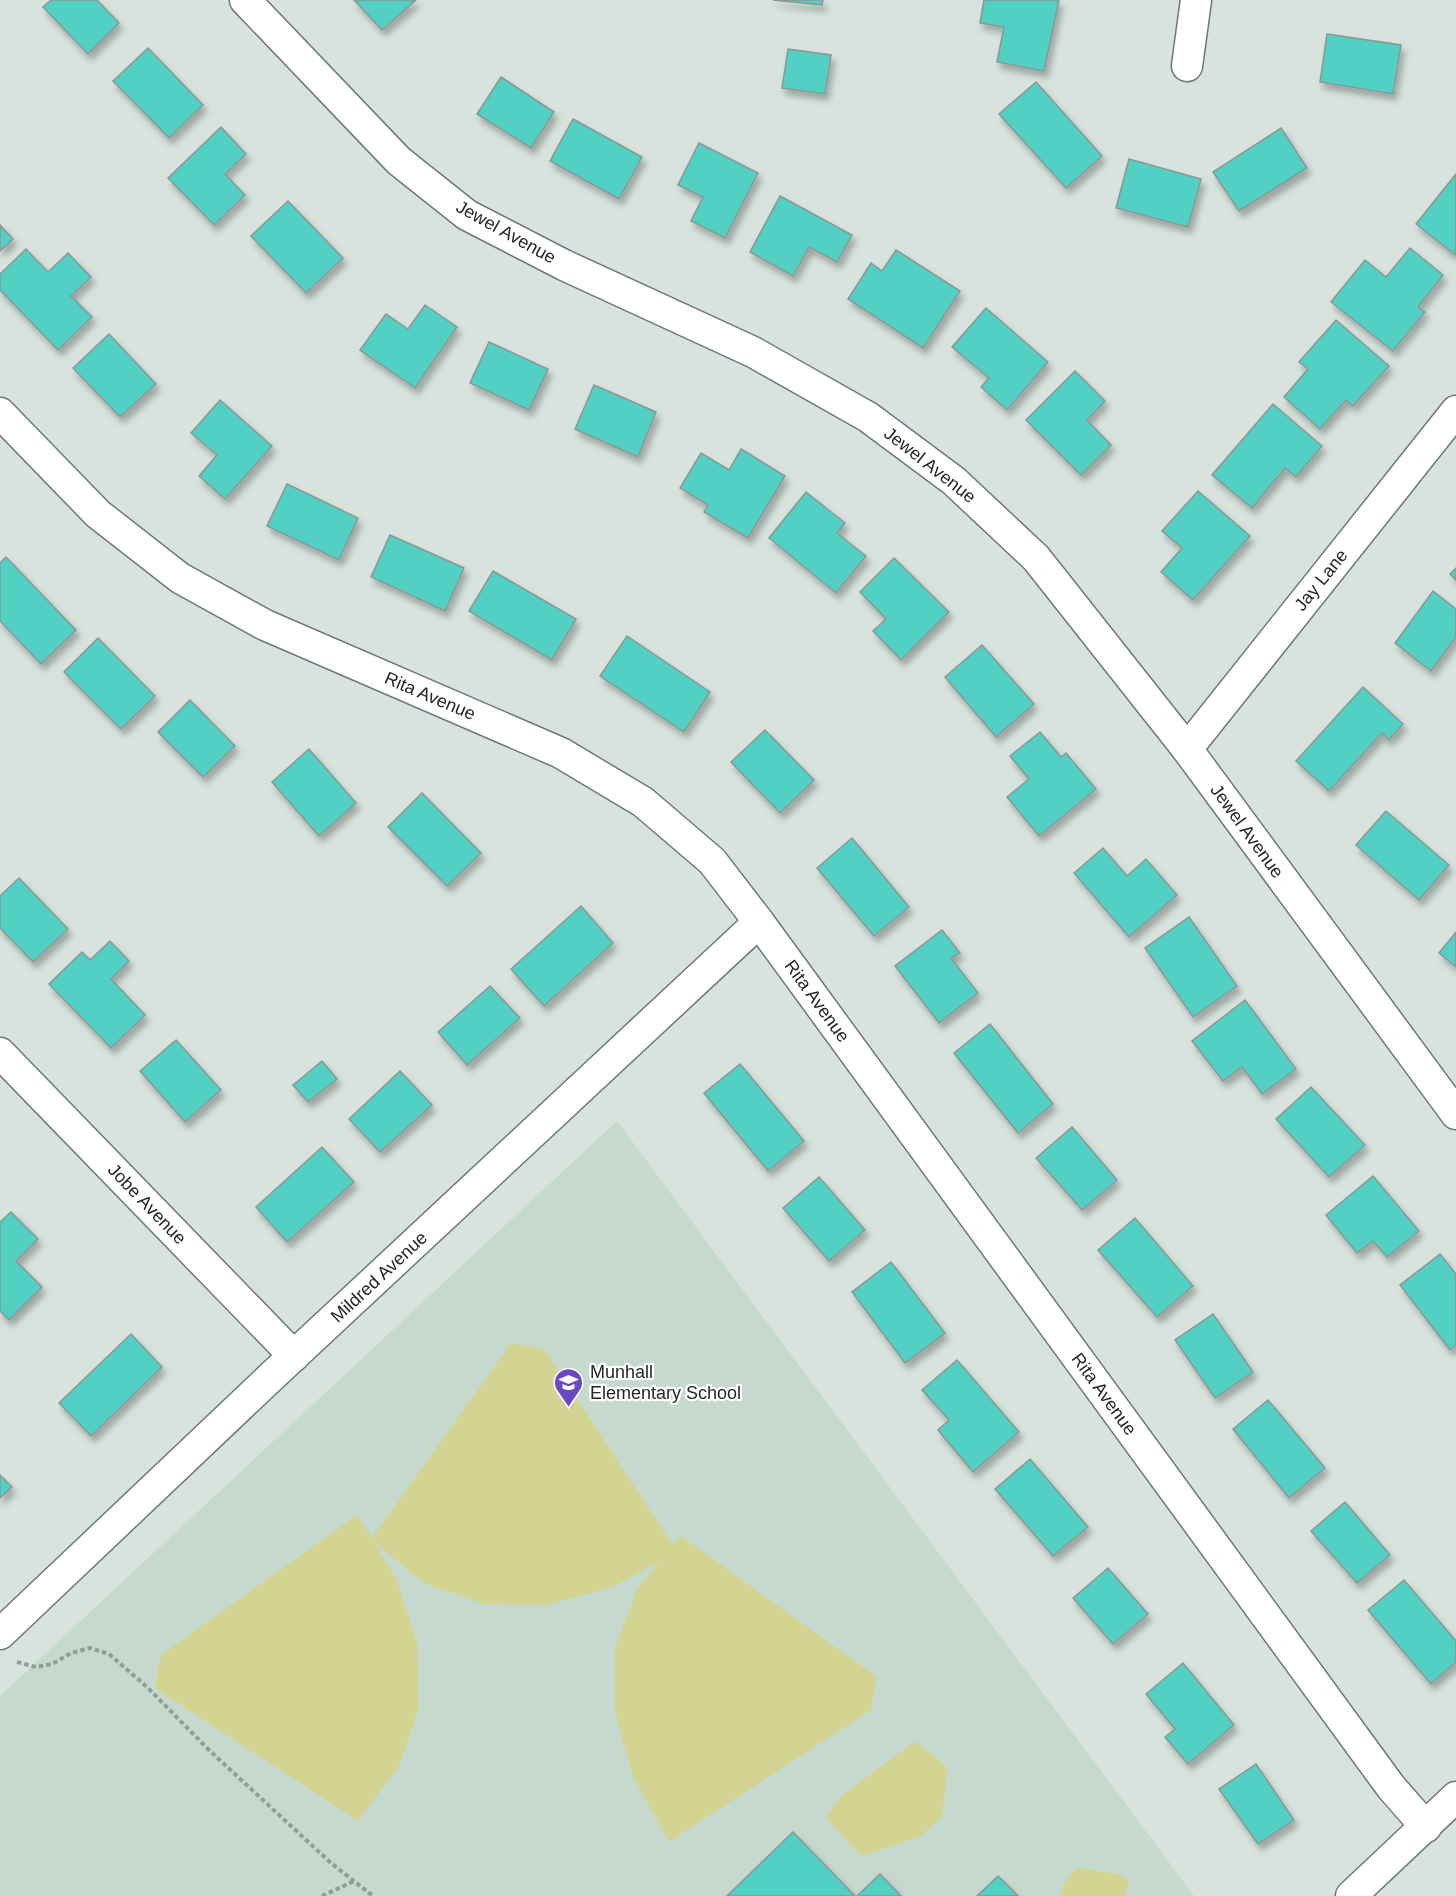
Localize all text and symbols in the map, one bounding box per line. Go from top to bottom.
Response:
street label: Jewel Avenue [453,196,559,268]
street label: Jewel Avenue [880,423,980,507]
street label: Jay Lane [1290,545,1352,615]
street label: Rita Avenue [382,668,478,724]
street label: Jewel Avenue [1206,780,1288,882]
street label: Rita Avenue [780,956,854,1046]
street label: Jobe Avenue [104,1160,190,1248]
street label: Mildred Avenue [327,1227,431,1327]
street label: Rita Avenue [1067,1349,1141,1439]
place label: Munhall Elementary School [590,1362,741,1403]
school or university icon: Munhall Elementary School [553,1366,585,1408]

